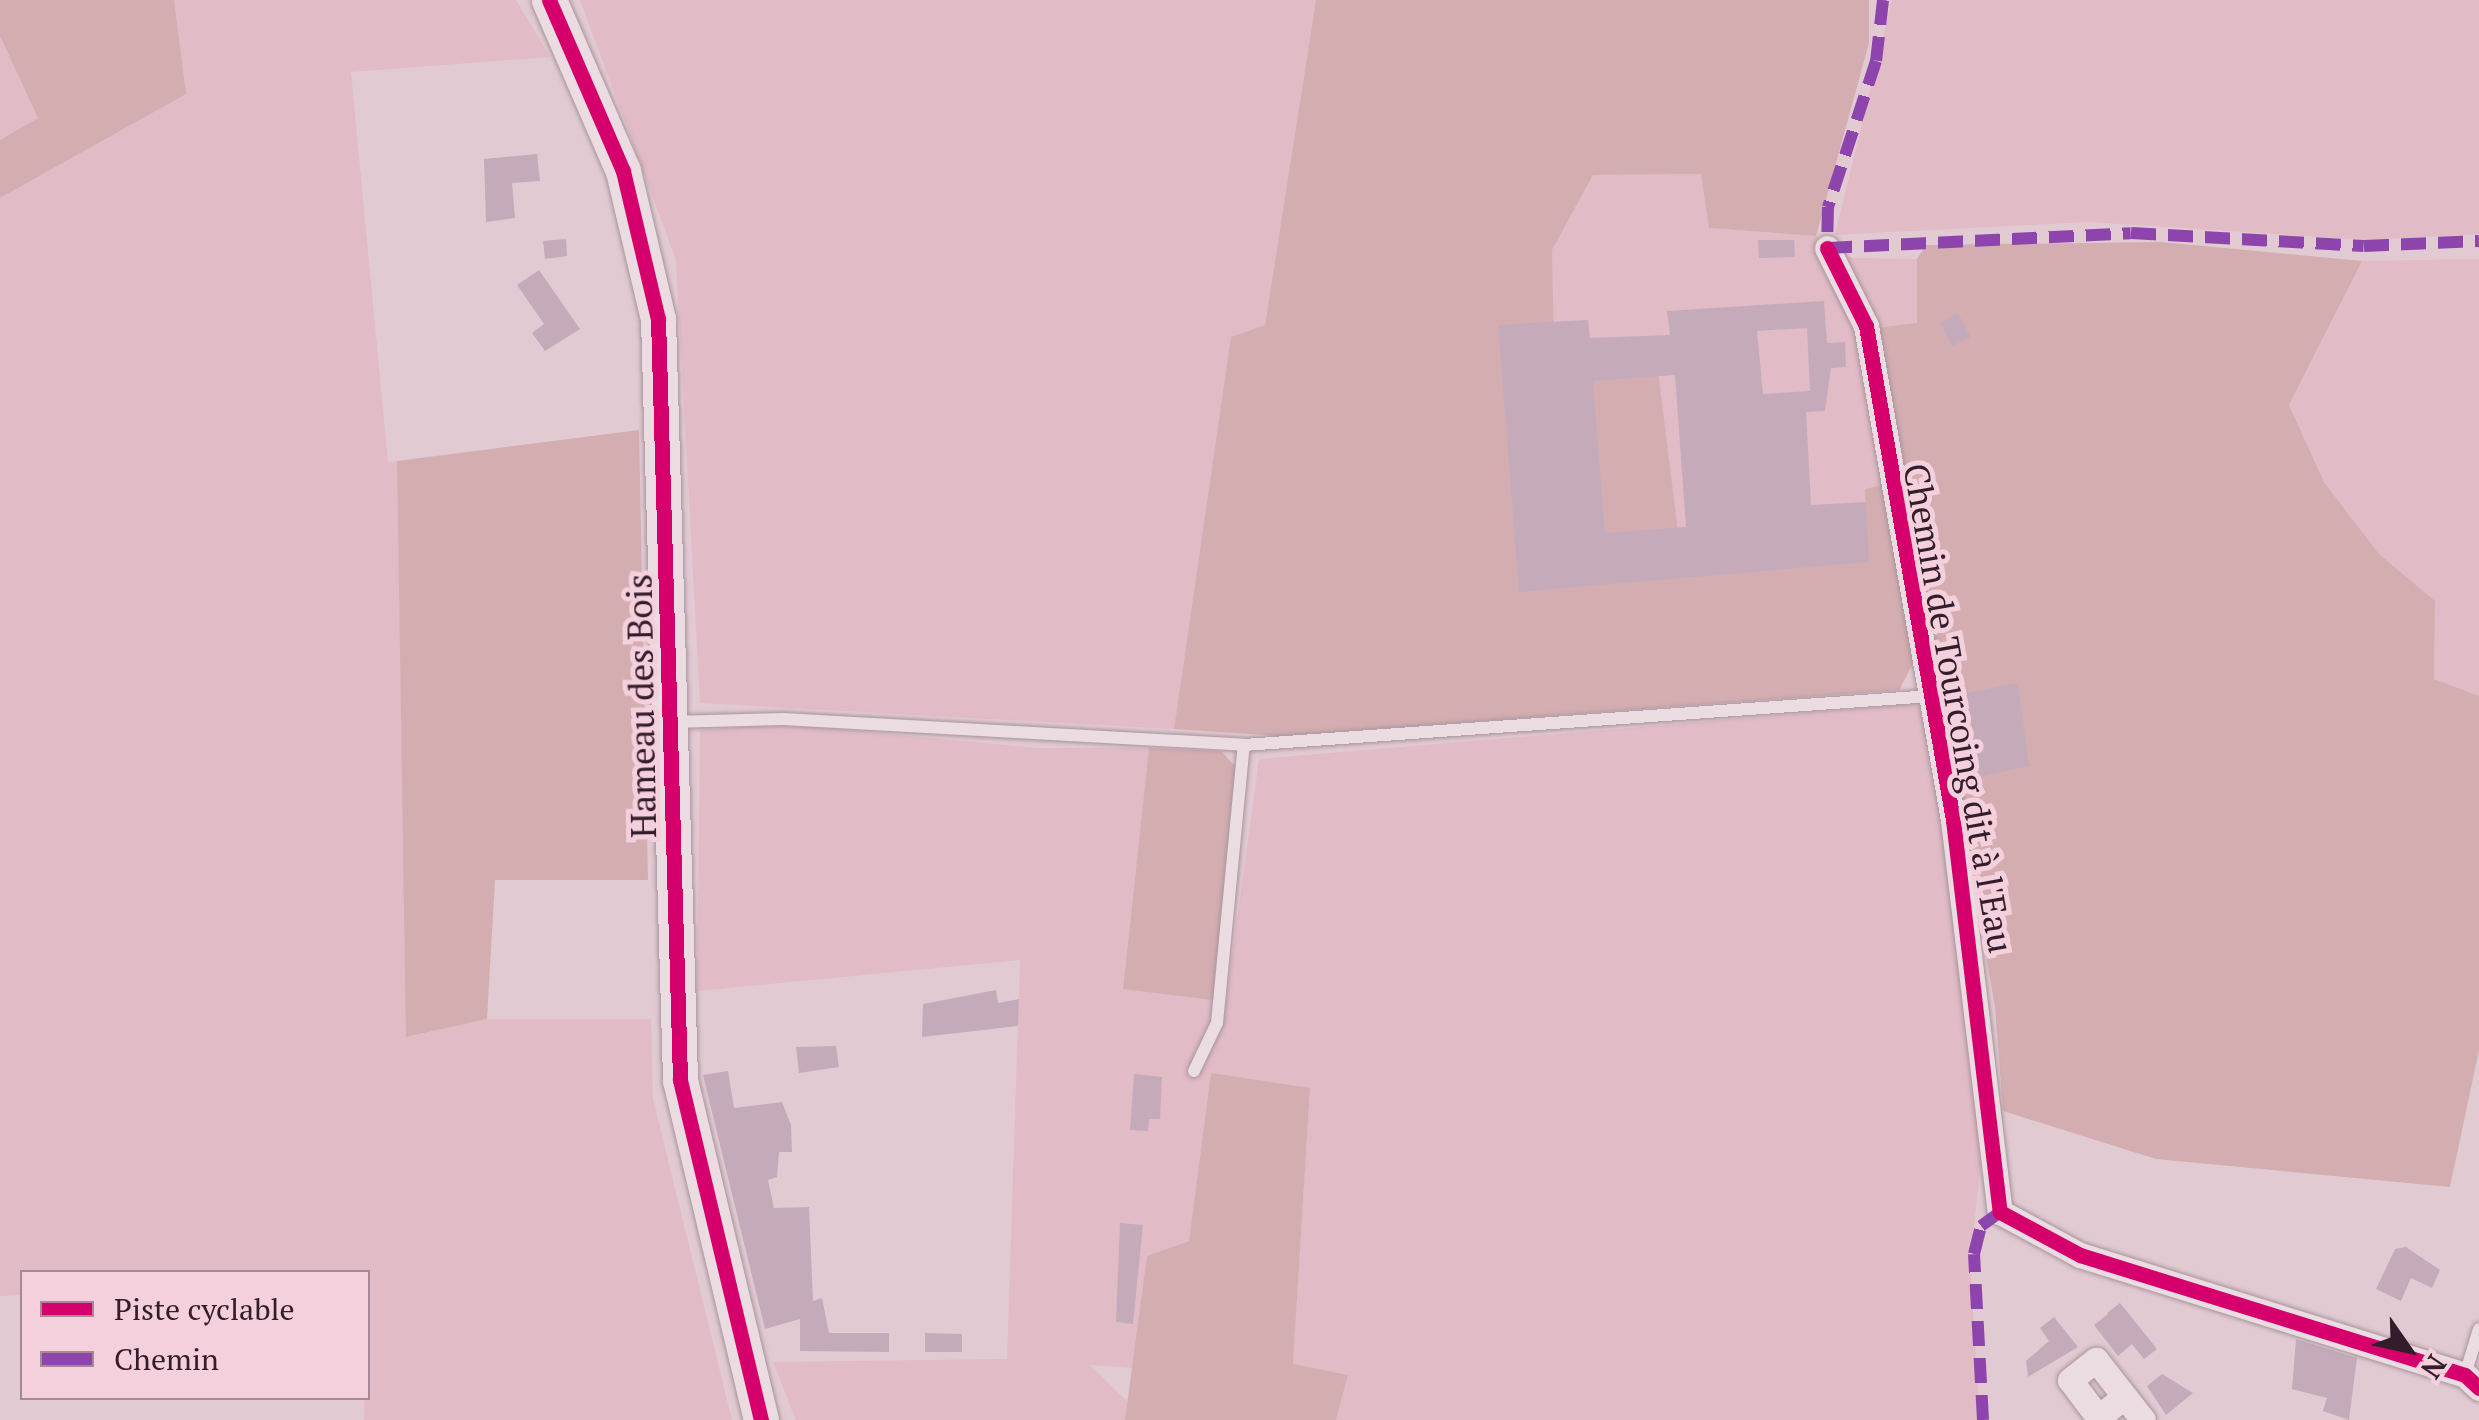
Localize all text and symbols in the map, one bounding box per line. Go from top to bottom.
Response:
street label: Chemin de Tourcoing dit à l'Eau [1895,460,2023,956]
street label: Hameau des Bois [618,573,664,839]
legend [20,1270,370,1400]
text: Piste cyclable [114,1289,295,1329]
north arrow [2359,1300,2459,1400]
text: Chemin [114,1339,219,1379]
text: N [2413,1348,2456,1386]

